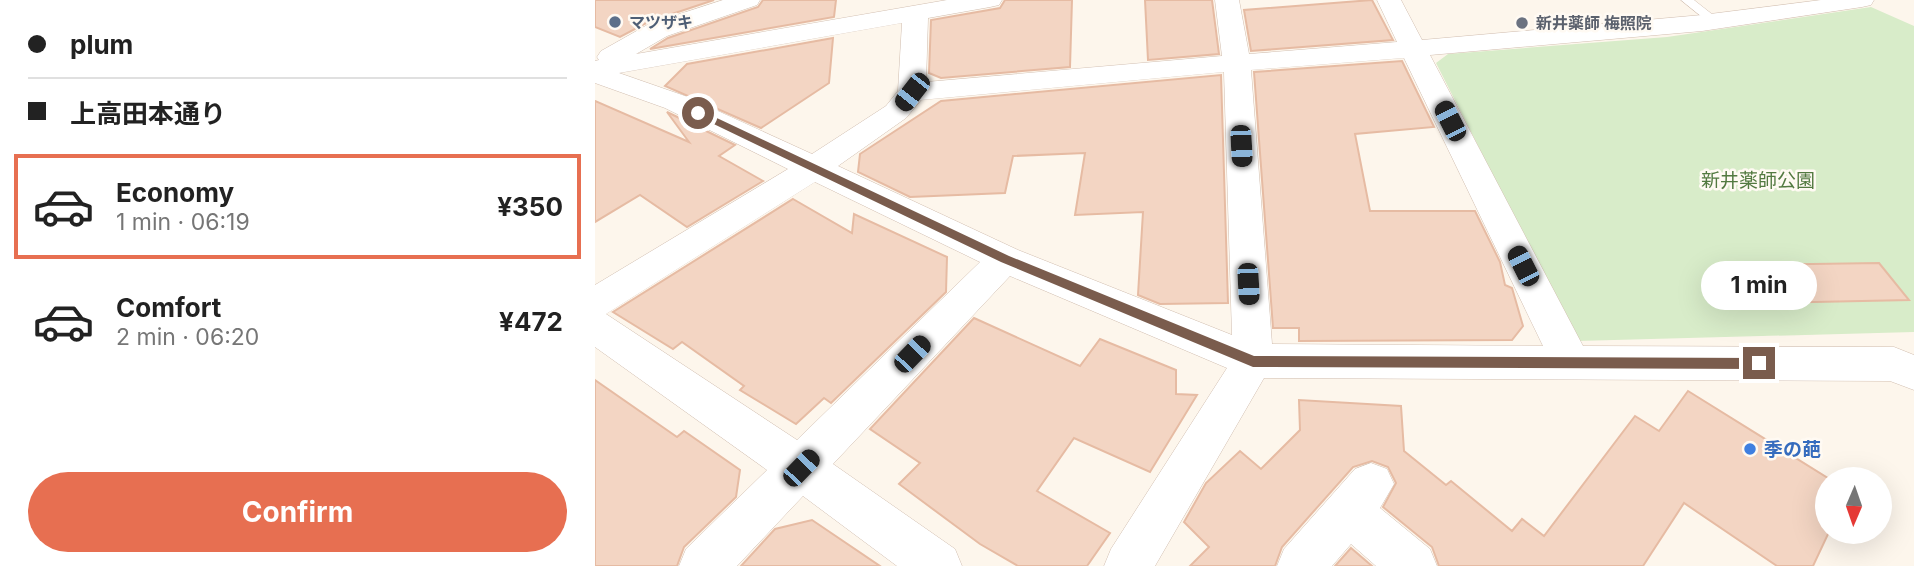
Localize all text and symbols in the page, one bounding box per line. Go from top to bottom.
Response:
place label: マツザキ [629,12,693,32]
place label: 新井薬師 梅照院 [1536,13,1652,33]
marker: マツザキ [607,14,623,30]
marker: 新井薬師 梅照院 [1514,15,1530,31]
text: plum [70,29,133,60]
car [891,69,934,115]
route start [682,97,714,129]
text: 上高田本通り [70,98,226,129]
car [1432,98,1469,144]
car [1230,124,1253,168]
park label: 新井薬師公園 [1701,169,1815,192]
icon: car [32,175,95,238]
text: Economy [116,177,234,208]
text: ¥350 [497,191,563,222]
text: 1 min · 06:19 [116,208,250,236]
car [1505,243,1542,289]
car [1237,262,1260,306]
callout: 1 min [1701,262,1817,310]
text: 1 min [1731,271,1787,299]
icon: car [32,290,95,353]
text: Comfort [116,292,221,323]
text: ¥472 [499,306,563,337]
text: 2 min · 06:20 [116,323,259,351]
car [890,332,935,376]
route end [1743,347,1775,379]
place label: 季の葩 [1764,438,1821,461]
marker: 季の葩 [1742,441,1758,457]
car [779,446,824,490]
north arrow [1815,467,1892,544]
map controls [1815,467,1892,544]
button: Confirm [28,472,567,552]

